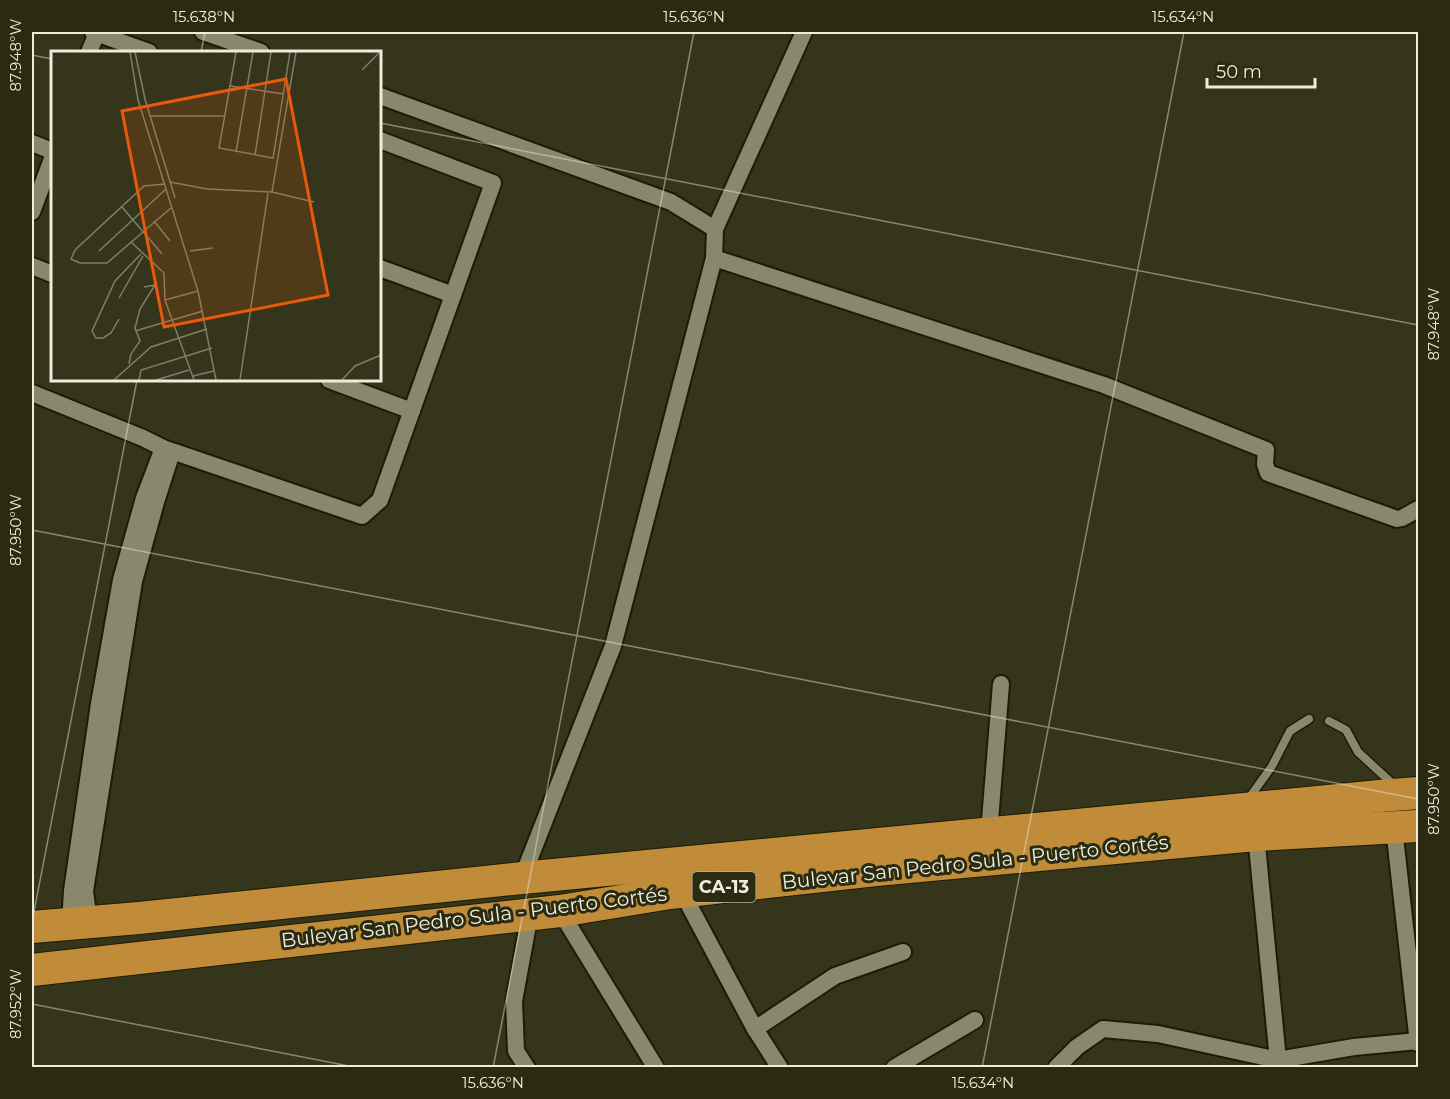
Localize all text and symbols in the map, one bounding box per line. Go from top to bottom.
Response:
text: 15.638°N [173,7,235,26]
text: 15.636°N [663,7,725,26]
text: 15.634°N [1152,7,1214,26]
text: 87.948°W [6,18,25,91]
inset map [51,51,381,381]
scale bar [1207,51,1315,89]
text: 50 m [1216,61,1262,83]
text: 87.948°W [1424,287,1443,360]
text: 87.950°W [6,494,25,566]
text: 87.950°W [1424,763,1443,835]
street label: Bulevar San Pedro Sula - Puerto Cortés [781,830,1170,894]
road number: CA-13 [692,872,756,902]
street label: Bulevar San Pedro Sula - Puerto Cortés [280,881,668,953]
text: 87.952°W [6,969,25,1039]
text: 15.636°N [462,1073,524,1092]
text: 15.634°N [952,1073,1014,1092]

